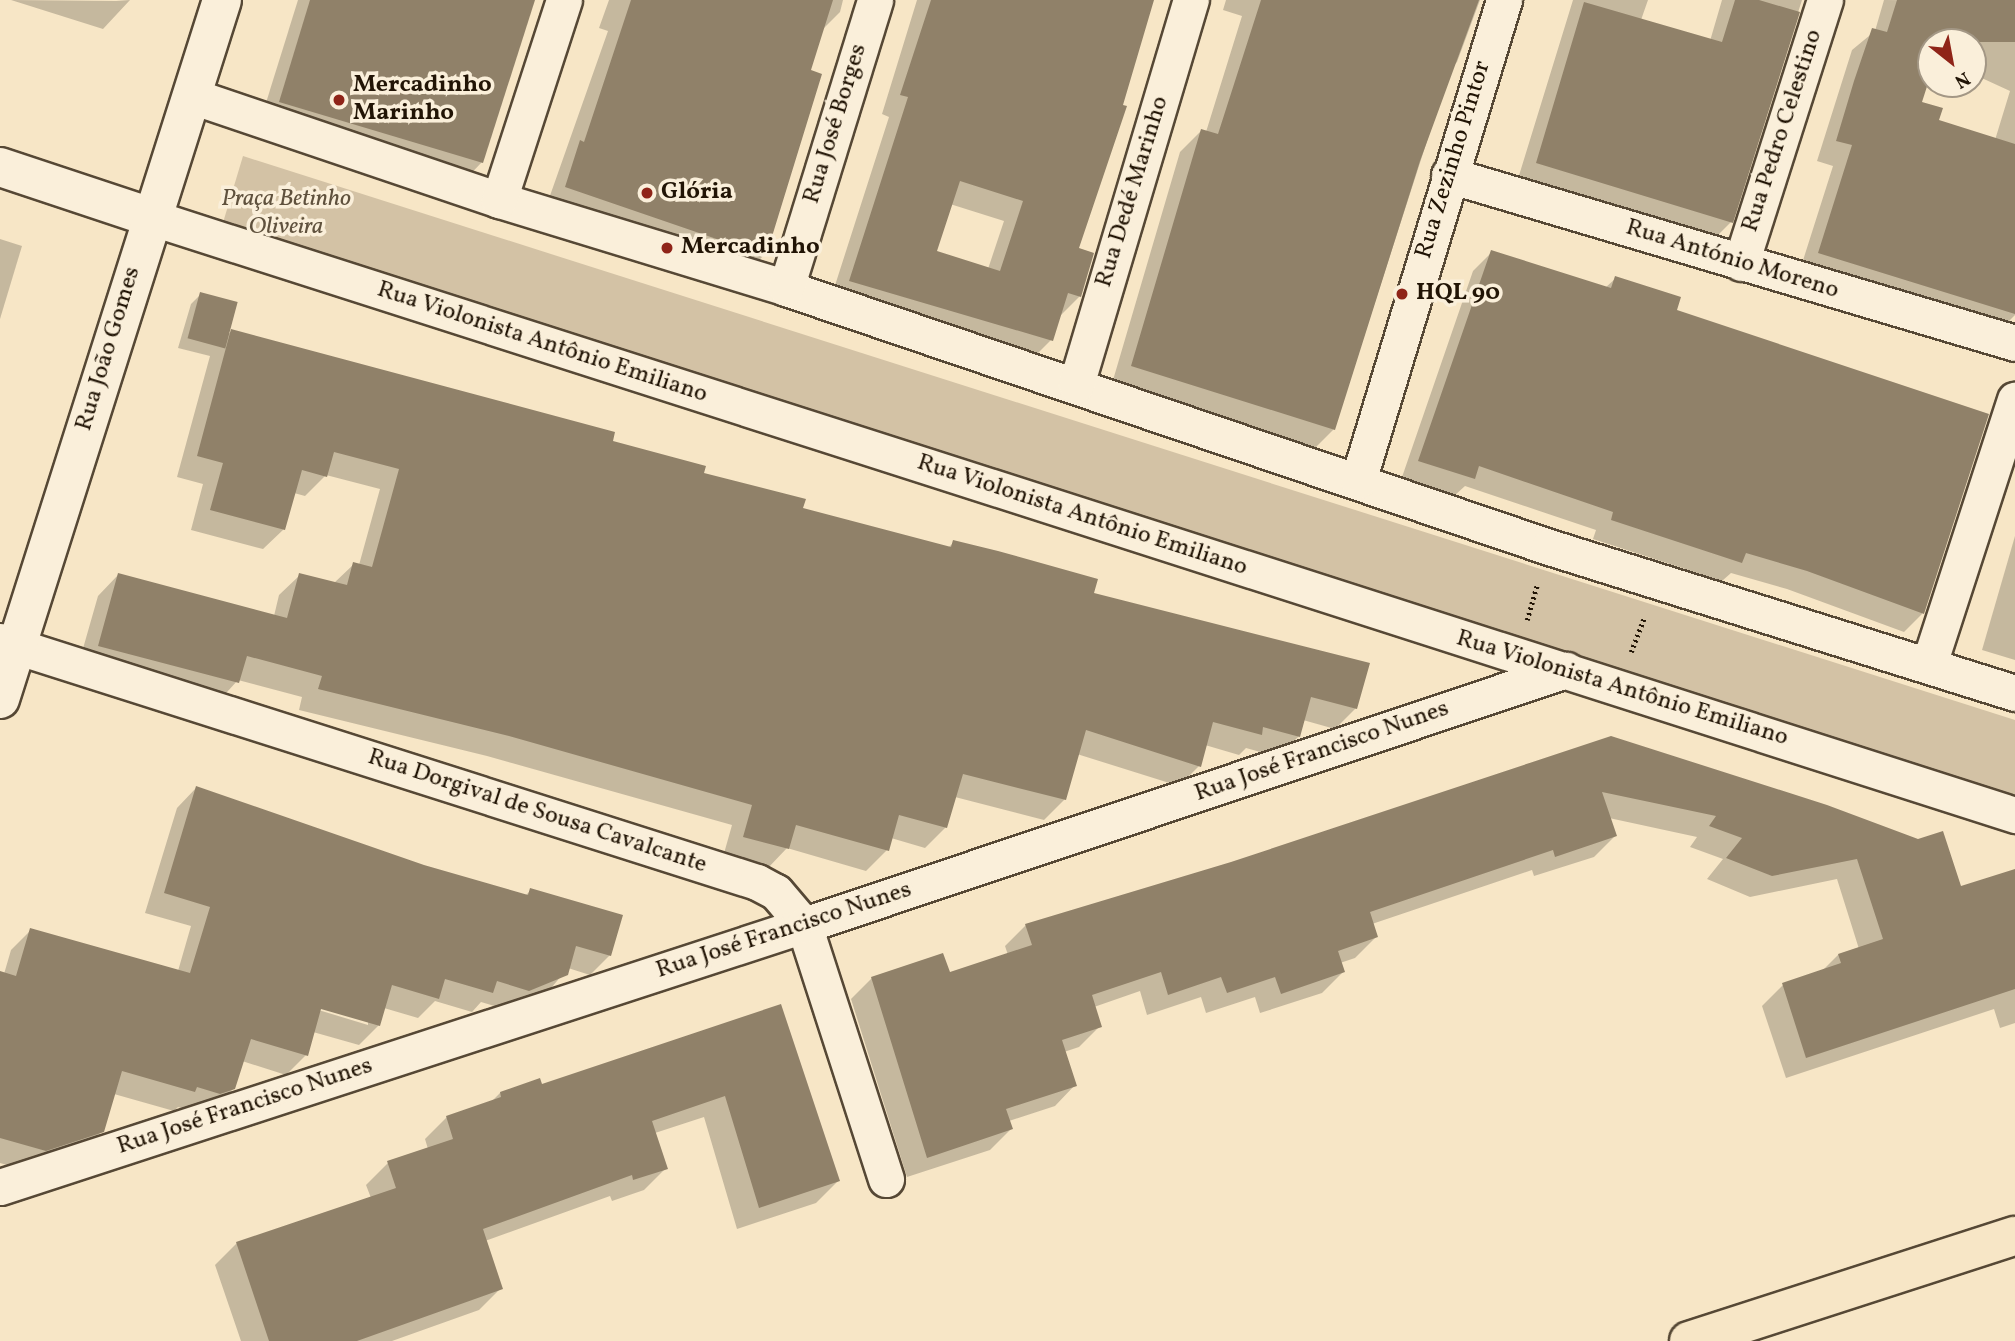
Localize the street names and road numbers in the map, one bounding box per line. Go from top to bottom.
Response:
street label: Rua Pedro Celestino [1737,26,1829,236]
street label: Rua José Borges [798,41,874,207]
street label: Rua Zezinho Pintor [1410,58,1498,262]
street label: Rua Dedé Marinho [1090,93,1176,291]
street label: Rua António Moreno [1622,214,1842,306]
street label: Rua João Gomes [70,263,148,435]
street label: Rua Violonista Antônio Emiliano [373,276,711,410]
street label: Rua Violonista Antônio Emiliano [913,449,1251,583]
street label: Rua Violonista Antônio Emiliano [1452,625,1792,753]
street label: Rua José Francisco Nunes [1191,695,1453,809]
street label: Rua Dorgival de Sousa Cavalcante [364,744,710,880]
street label: Rua José Francisco Nunes [653,876,915,986]
street label: Rua José Francisco Nunes [114,1052,376,1162]

